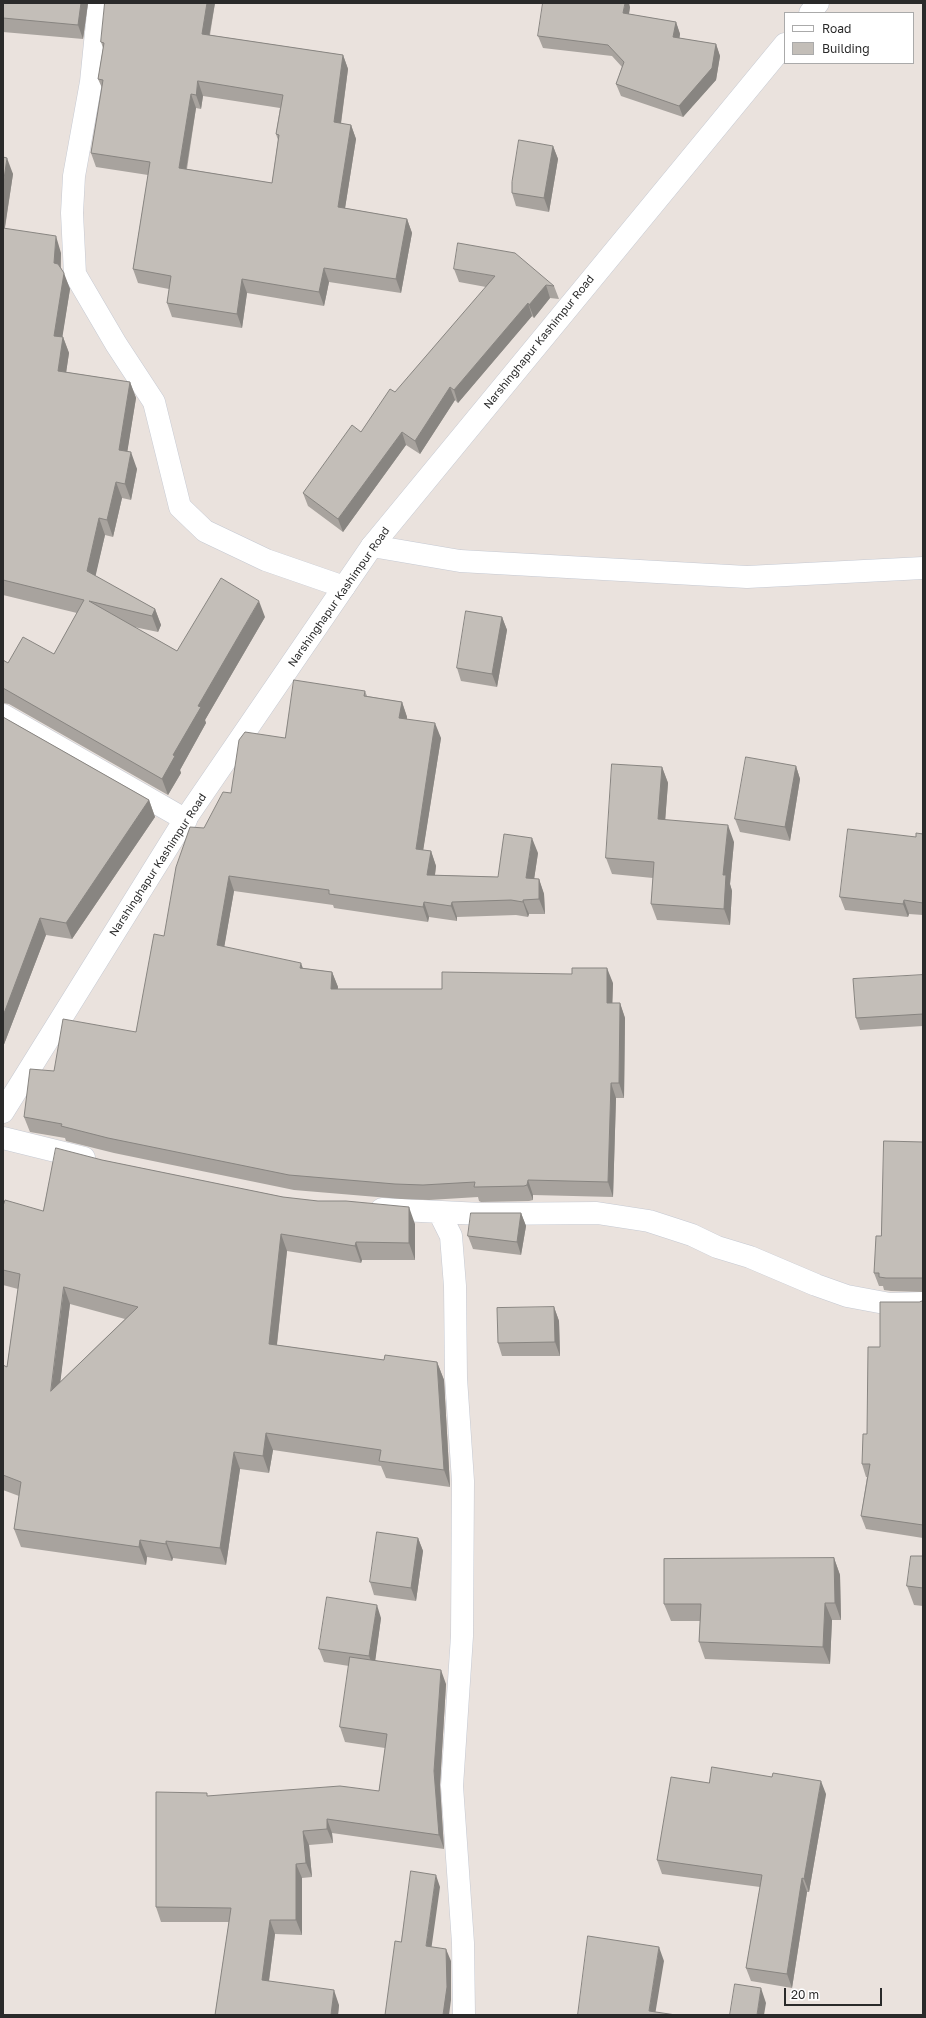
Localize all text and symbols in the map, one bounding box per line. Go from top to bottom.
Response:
legend [784,12,914,64]
text: Road [822,21,851,36]
text: Building [822,41,870,56]
street label: Narshinghapur Kashimpur Road [481,273,597,411]
street label: Narshinghapur Kashimpur Road [285,525,393,669]
street label: Narshinghapur Kashimpur Road [107,791,209,939]
scale bar [786,1980,884,2006]
text: 20 m [791,1987,819,2002]

